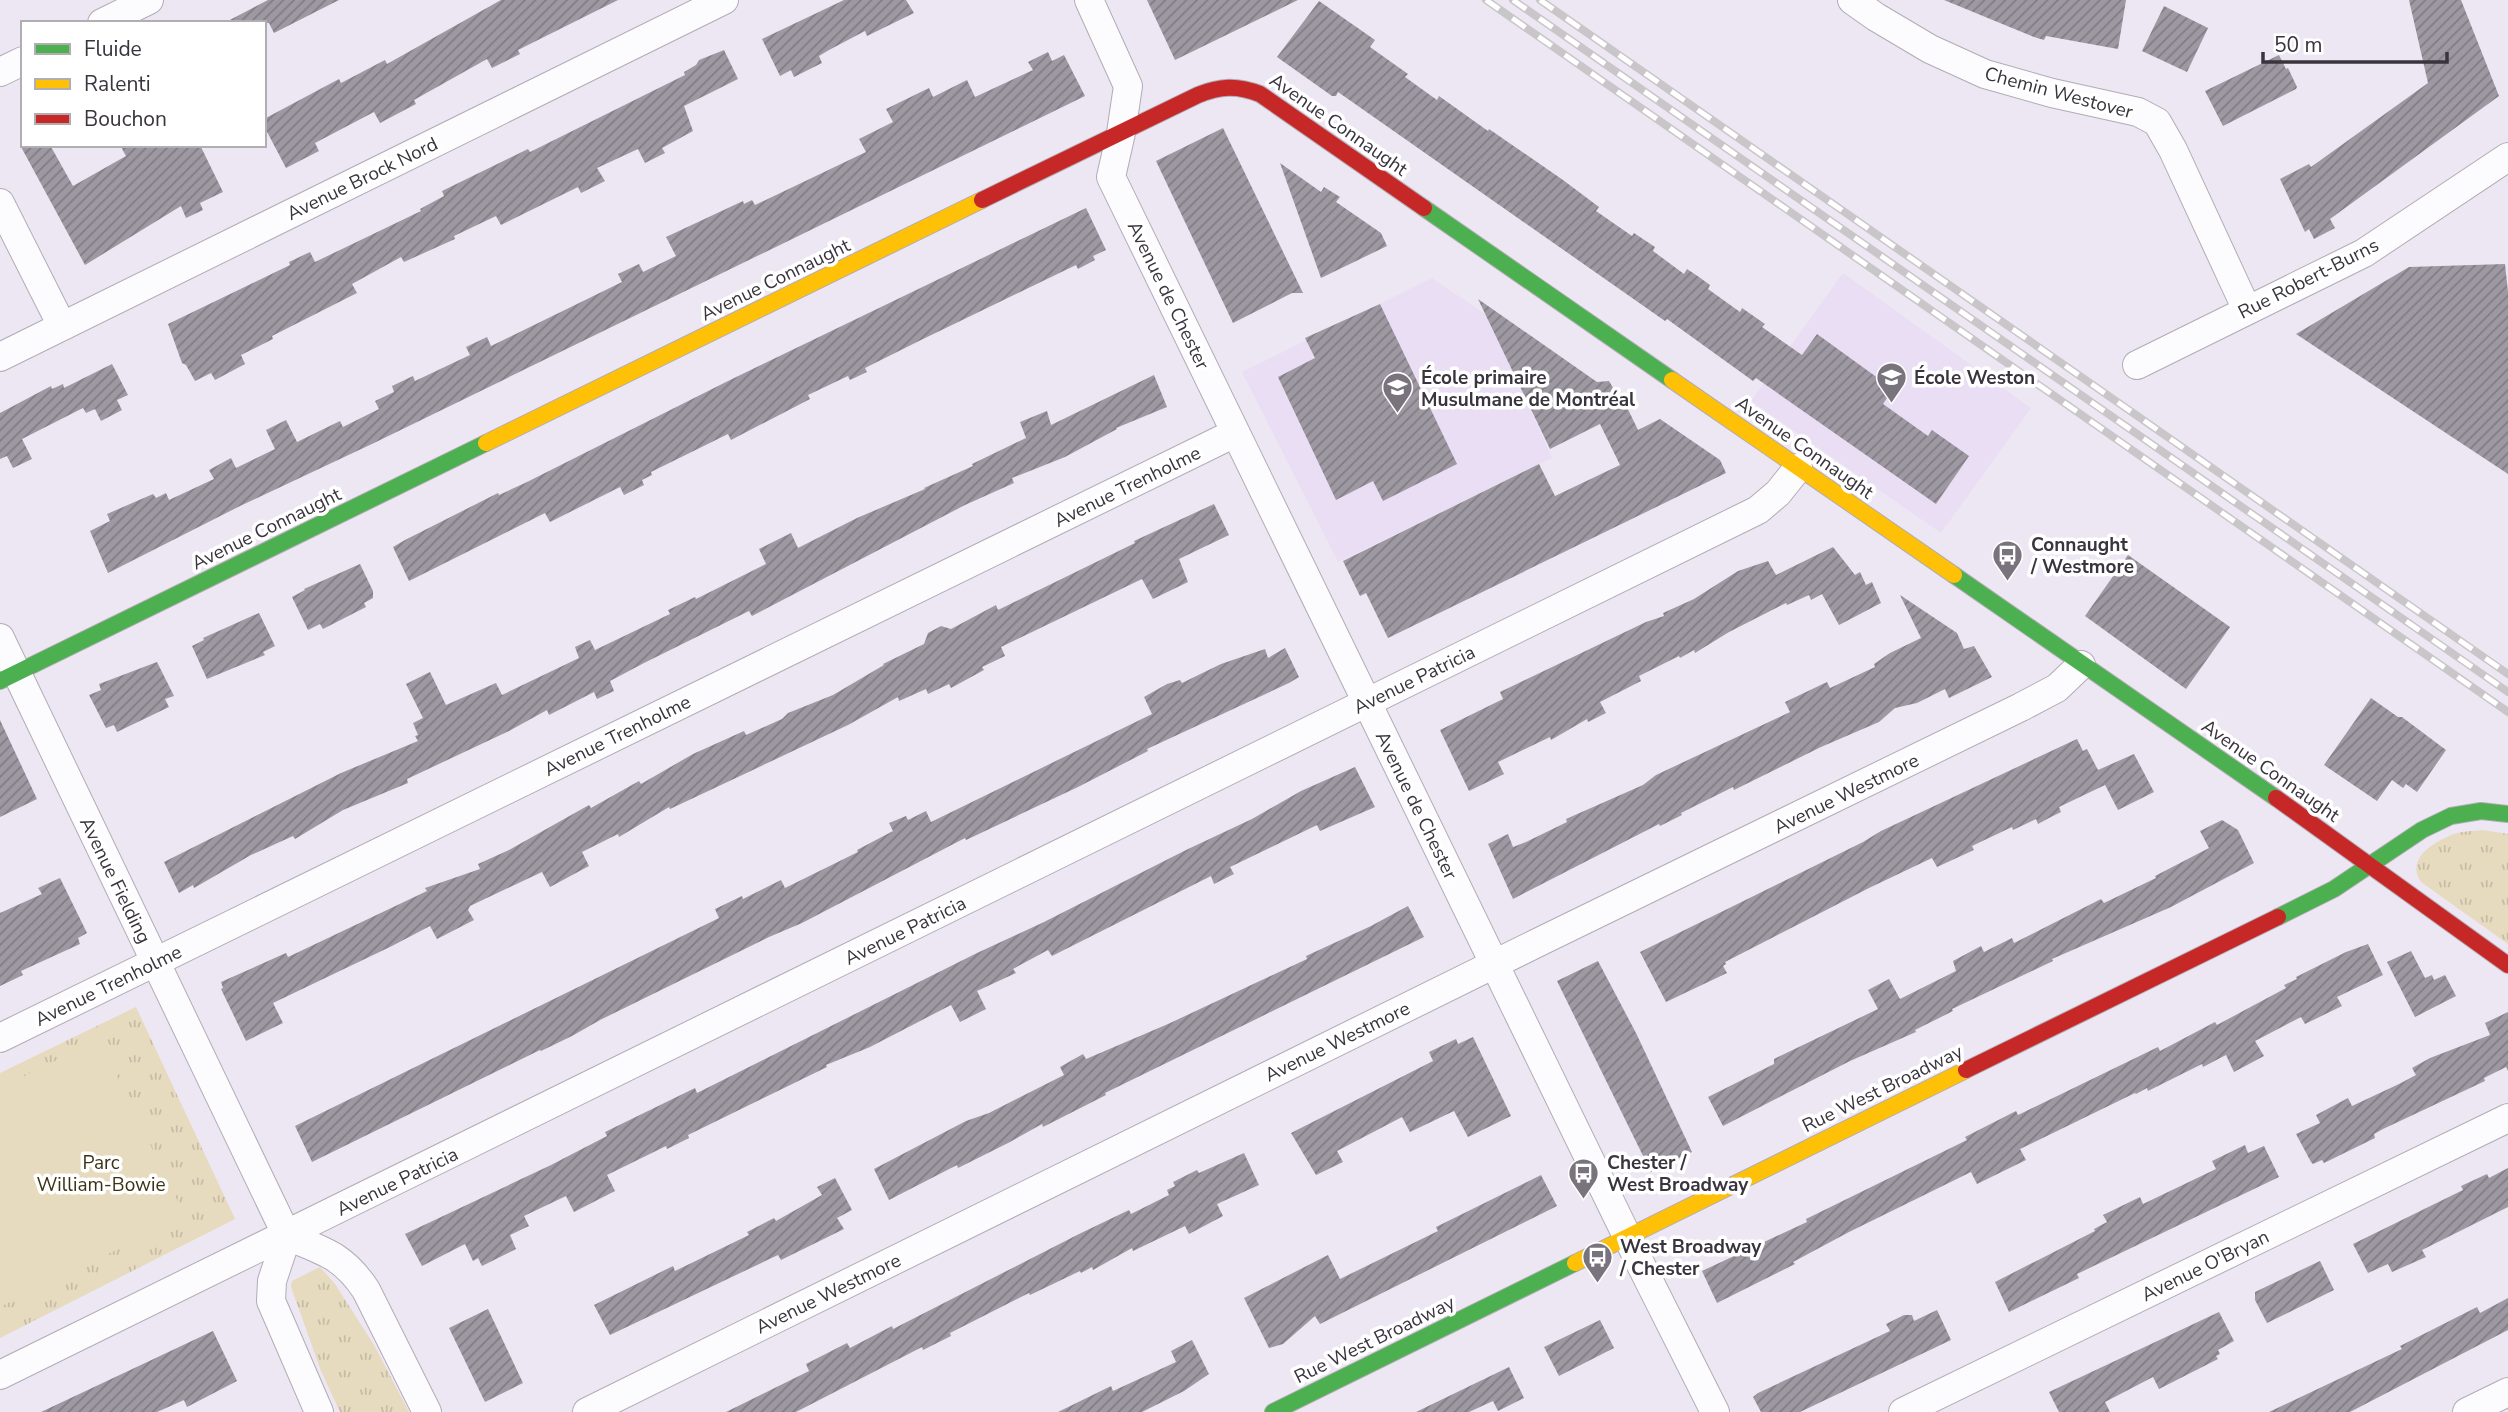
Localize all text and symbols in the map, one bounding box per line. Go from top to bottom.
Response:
legend [21,21,266,147]
scale bar [2263,21,2447,65]
text: 50 m [2274,31,2323,59]
text: Fluide [84,35,142,63]
street label: Chemin Westover [1982,61,2136,125]
street label: Avenue Connaught [1264,67,1413,182]
text: Ralenti [84,70,151,98]
text: Bouchon [84,105,167,133]
street label: Avenue Brock Nord [282,131,442,227]
street label: Avenue de Chester [1121,217,1215,374]
street label: Avenue Connaught [696,232,855,327]
street label: Rue Robert-Burns [2234,232,2383,326]
school or university icon: École Weston [1874,360,1908,404]
place label: École primaire Musulmane de Montréal [1421,365,1635,413]
place label: École Weston [1914,365,2035,391]
school or university icon: École primaire Musulmane de Montréal [1381,371,1415,415]
street label: Avenue Connaught [1730,390,1879,505]
street label: Avenue Trenholme [1050,440,1205,534]
street label: Avenue Connaught [187,481,346,576]
place label: Connaught / Westmore [2030,532,2134,580]
bus stop icon: Connaught / Westmore [1991,538,2025,582]
street label: Avenue Patricia [1349,639,1480,721]
street label: Avenue Trenholme [540,689,695,783]
street label: Avenue Connaught [2196,713,2345,828]
street label: Avenue de Chester [1369,727,1463,884]
street label: Avenue Westmore [1769,747,1923,840]
street label: Avenue Fielding [73,813,157,948]
street label: Avenue Patricia [840,890,971,972]
street label: Avenue Trenholme [31,939,186,1033]
street label: Avenue Westmore [1260,995,1414,1088]
street label: Rue West Broadway [1798,1039,1967,1139]
street label: Avenue Patricia [332,1141,463,1223]
park label: Parc William-Bowie [36,1150,166,1198]
place label: Chester / West Broadway [1607,1150,1749,1198]
bus stop icon: Chester / West Broadway [1567,1156,1601,1200]
street label: Avenue O'Bryan [2137,1224,2274,1308]
place label: West Broadway / Chester [1619,1234,1762,1282]
bus stop icon: West Broadway / Chester [1580,1240,1614,1284]
street label: Avenue Westmore [751,1247,905,1340]
street label: Rue West Broadway [1290,1290,1459,1390]

